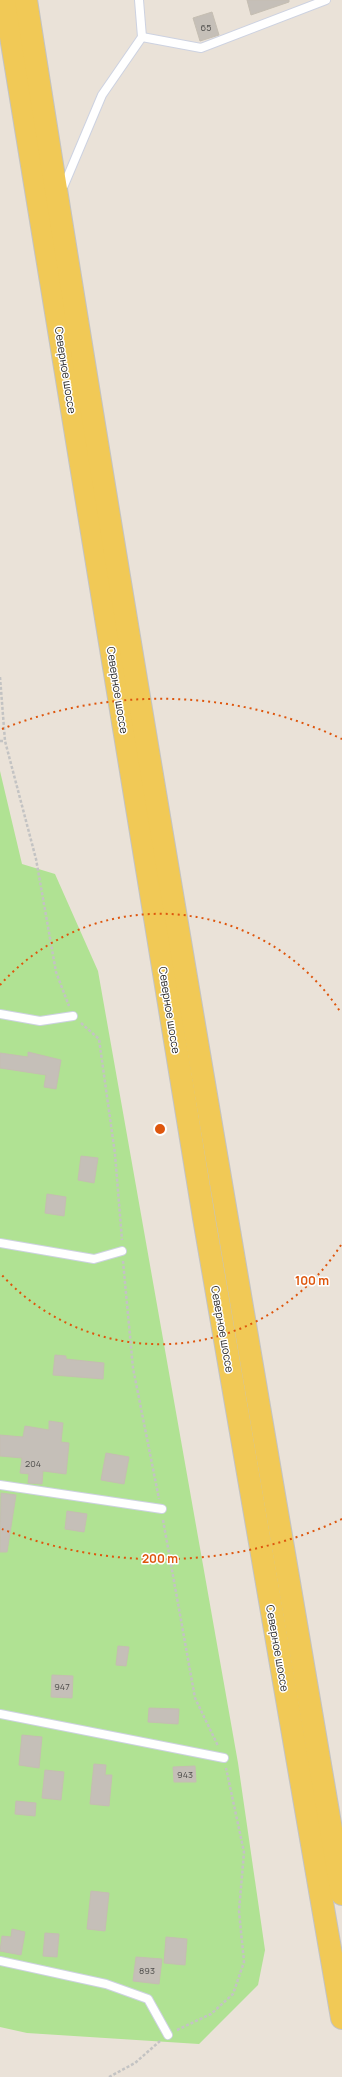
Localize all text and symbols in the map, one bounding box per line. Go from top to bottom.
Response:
house number: 65 [201,21,211,34]
street label: Северное шоссе [52,325,80,415]
street label: Северное шоссе [104,645,132,735]
street label: Северное шоссе [156,965,184,1055]
centre of rings [153,1122,167,1136]
text: 100 m [295,1272,329,1289]
street label: Северное шоссе [208,1284,238,1374]
house number: 204 [25,1457,41,1470]
text: 200 m [142,1550,178,1567]
street label: Северное шоссе [263,1603,293,1693]
house number: 947 [54,1680,70,1693]
house number: 943 [177,1768,193,1781]
house number: 893 [139,1964,155,1977]

